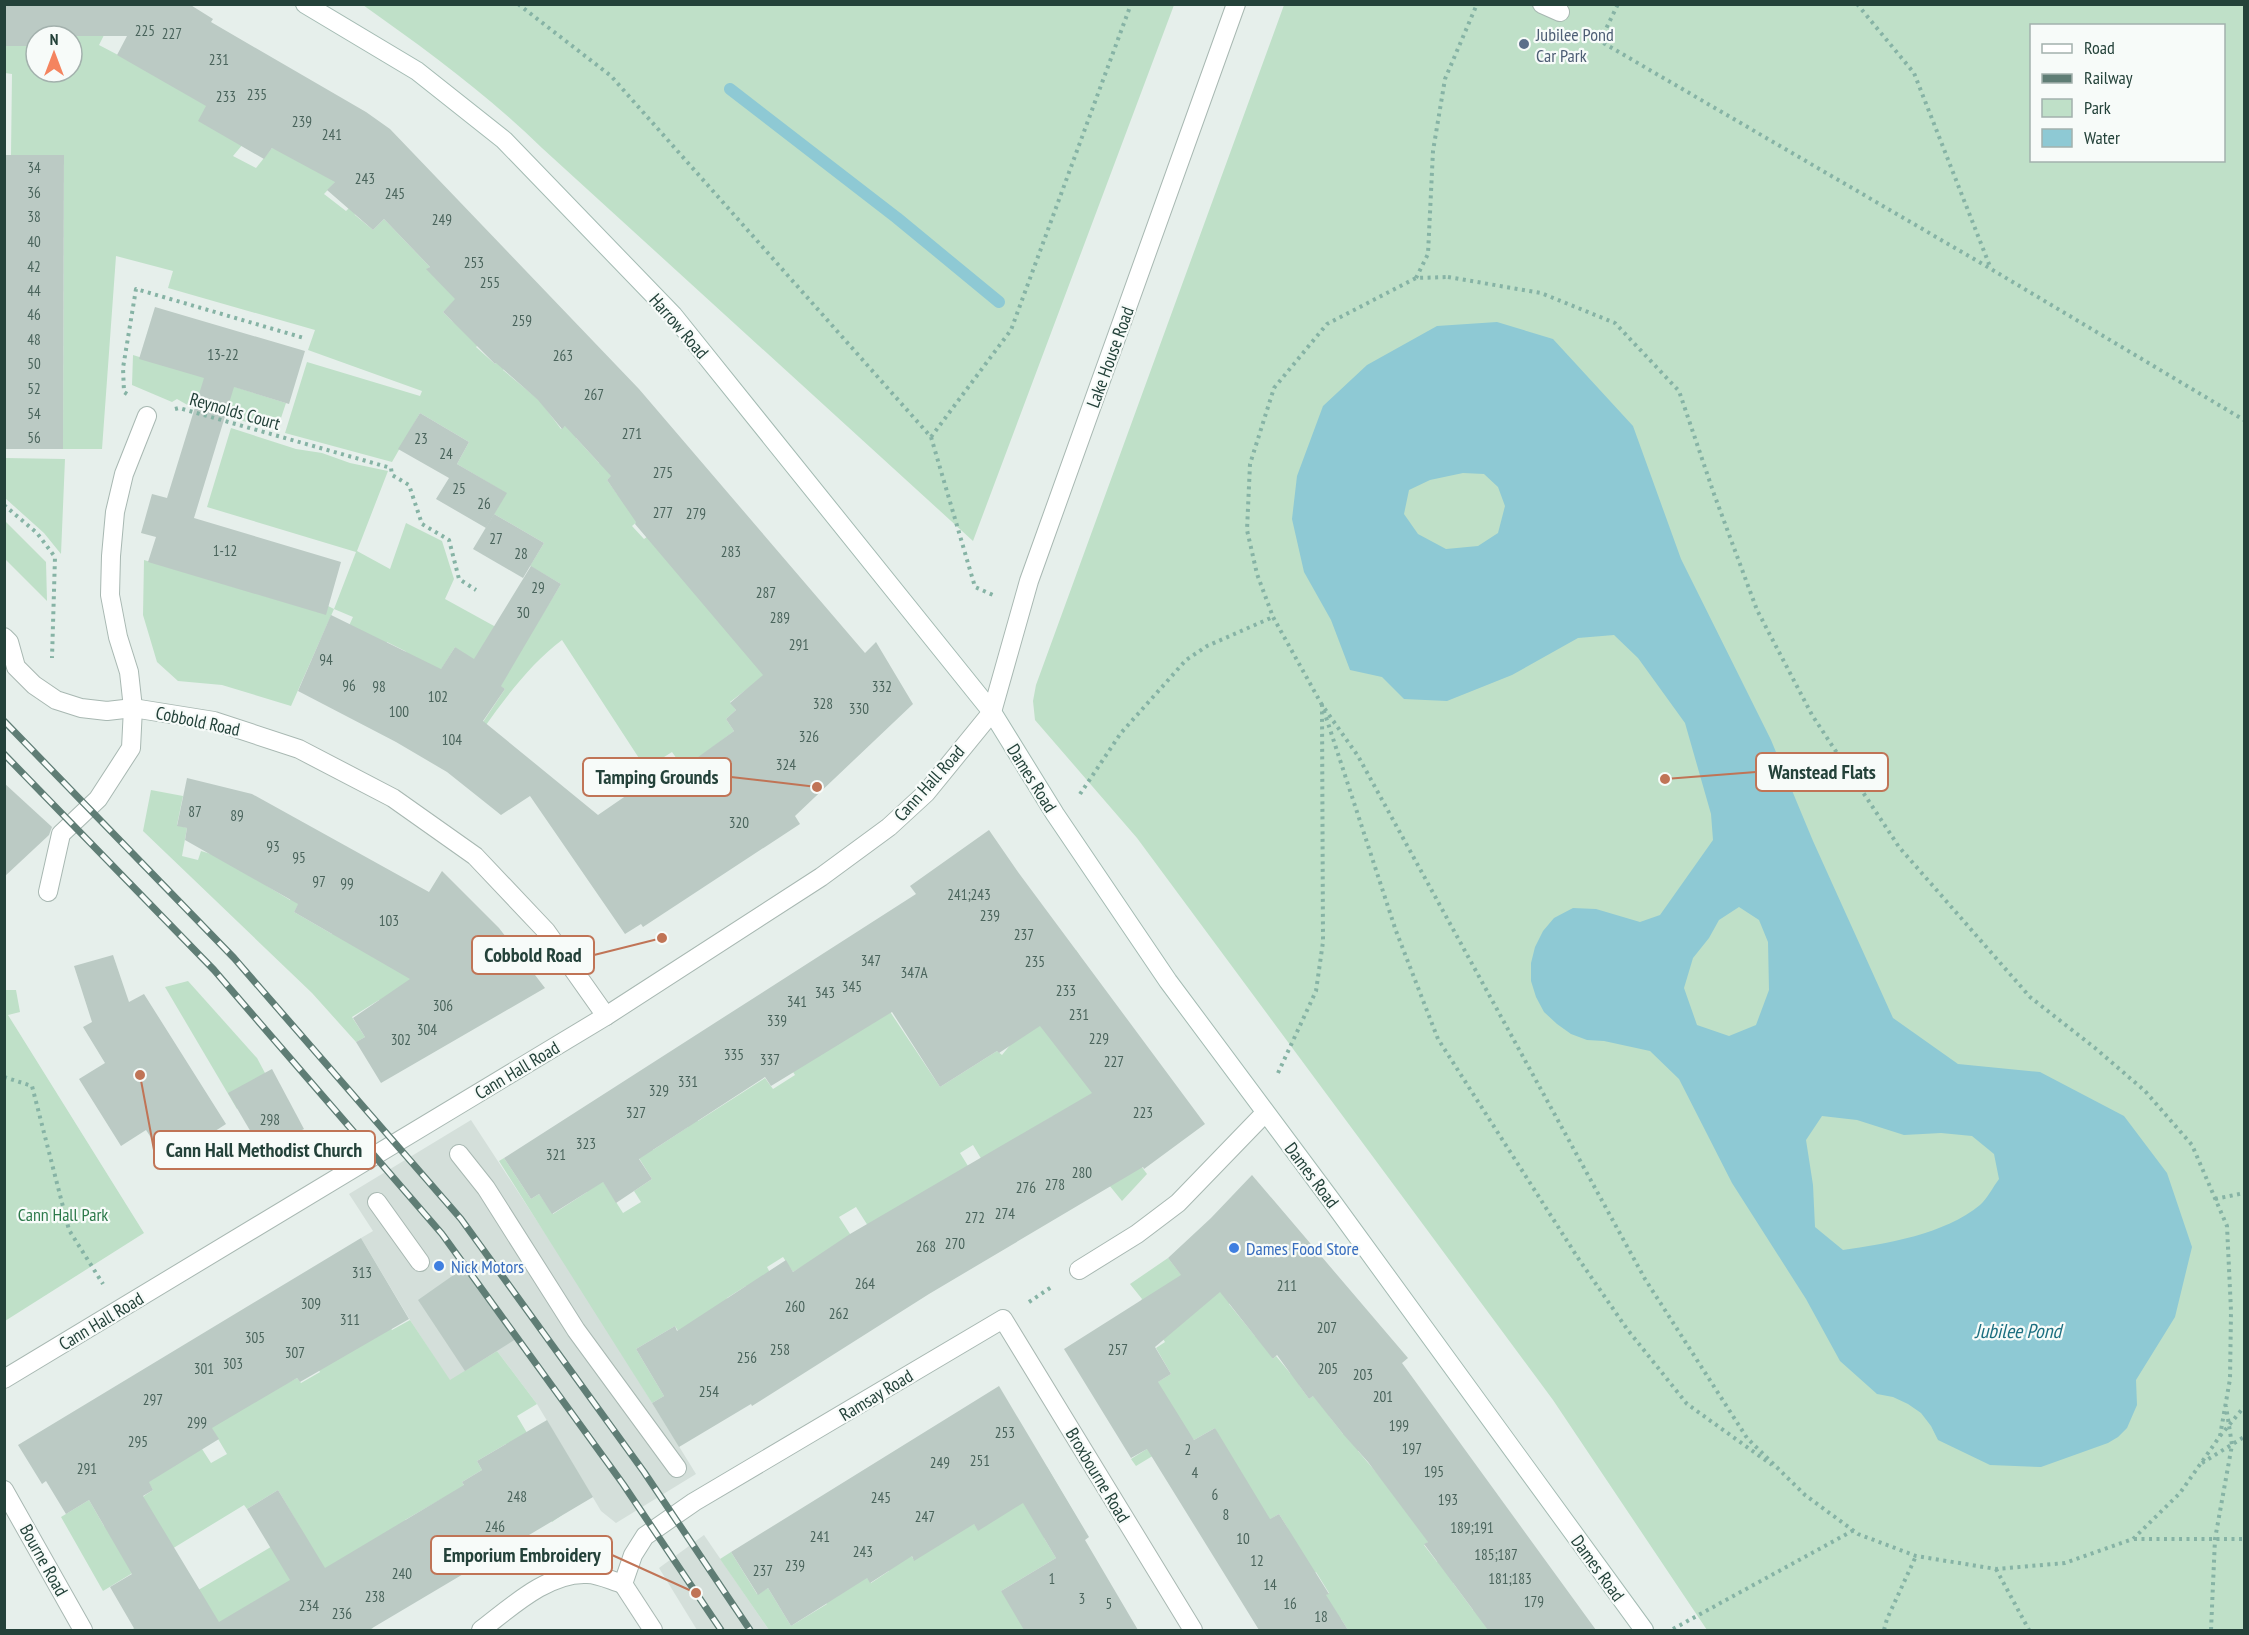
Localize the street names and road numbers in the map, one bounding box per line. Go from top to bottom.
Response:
street label: Harrow Road [644,289,714,363]
street label: Lake House Road [1081,303,1139,411]
street label: Reynolds Court [187,387,283,435]
street label: Cobbold Road [154,701,242,741]
street label: Cann Hall Road [889,740,969,826]
street label: Dames Road [1002,740,1062,816]
street label: Cann Hall Road [471,1036,563,1104]
street label: Dames Road [1280,1138,1344,1212]
street label: Cann Hall Road [55,1287,147,1355]
street label: Ramsay Road [835,1364,917,1426]
street label: Broxbourne Road [1061,1423,1135,1527]
street label: Bourne Road [15,1520,73,1600]
street label: Dames Road [1566,1530,1630,1606]

